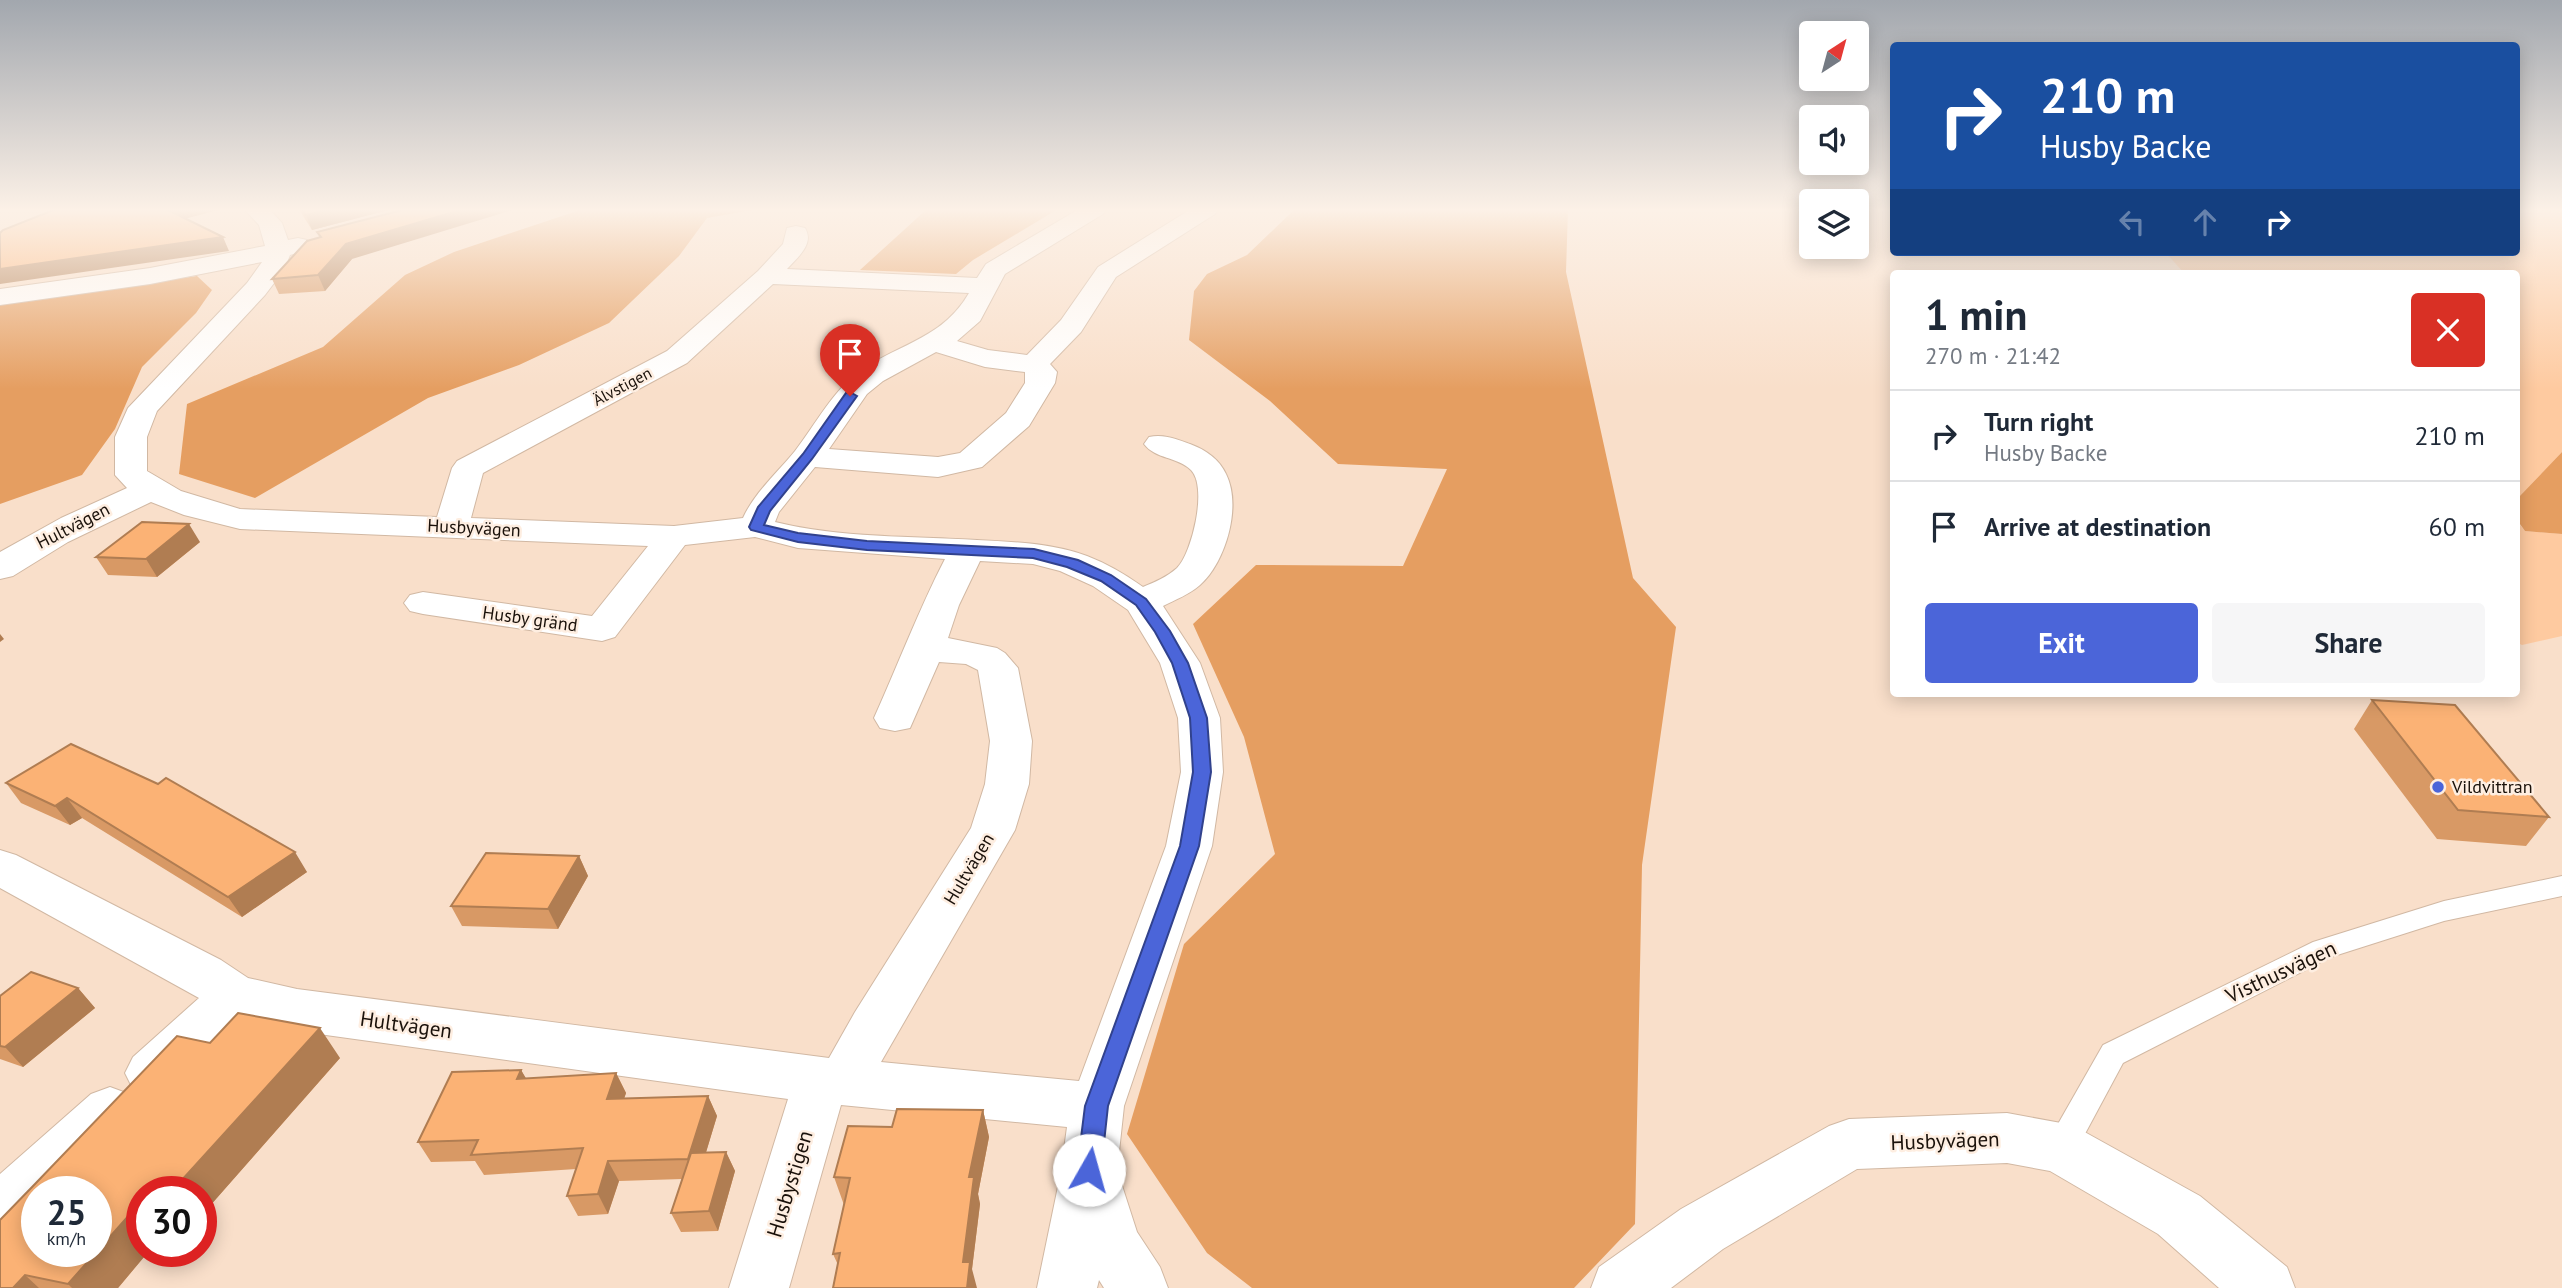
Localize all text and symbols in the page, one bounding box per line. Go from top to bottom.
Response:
north arrow [1799,21,1869,91]
map controls [1799,21,1869,259]
text: 210 m [2040,63,2175,127]
icon: right [1925,70,2016,161]
button: sound [1799,105,1869,175]
text: Husby Backe [2040,125,2212,167]
button: layers [1799,189,1869,259]
icon: left [2113,203,2151,241]
icon: ahead [2186,203,2224,241]
icon: right [2259,203,2297,241]
text: 1 min [1925,287,2027,342]
button: close [2411,293,2485,367]
pin [820,324,880,396]
icon: arrive [831,335,869,373]
text: 270 m · 21:42 [1925,341,2061,370]
street label: Älvstigen [589,362,655,410]
text: Turn right [1984,405,2093,438]
icon: right [1925,417,1963,455]
text: 210 m [2414,419,2485,452]
text: Husby Backe [1984,438,2107,467]
street label: Hultvägen [32,497,113,554]
icon: arrive [1925,508,1963,546]
text: Arrive at destination [1984,510,2211,543]
text: 60 m [2429,510,2485,543]
street label: Husbyvägen [427,514,521,541]
street label: Husby gränd [481,600,579,637]
button: Exit [1925,603,2198,683]
button: Share [2212,603,2485,683]
place label: Vildvittran [2451,775,2533,798]
marker: Vildvittran [2430,779,2446,795]
street label: Hultvägen [938,829,999,909]
street label: Visthusvägen [2220,934,2340,1009]
street label: Hultvägen [358,1005,454,1044]
street label: Husbyvägen [1890,1125,2000,1156]
street label: Husbystigen [761,1127,819,1240]
position arrow [1052,1133,1126,1207]
speed limit sign: 30 [126,1176,217,1267]
text: 25 [47,1189,86,1235]
text: km/h [47,1227,86,1250]

